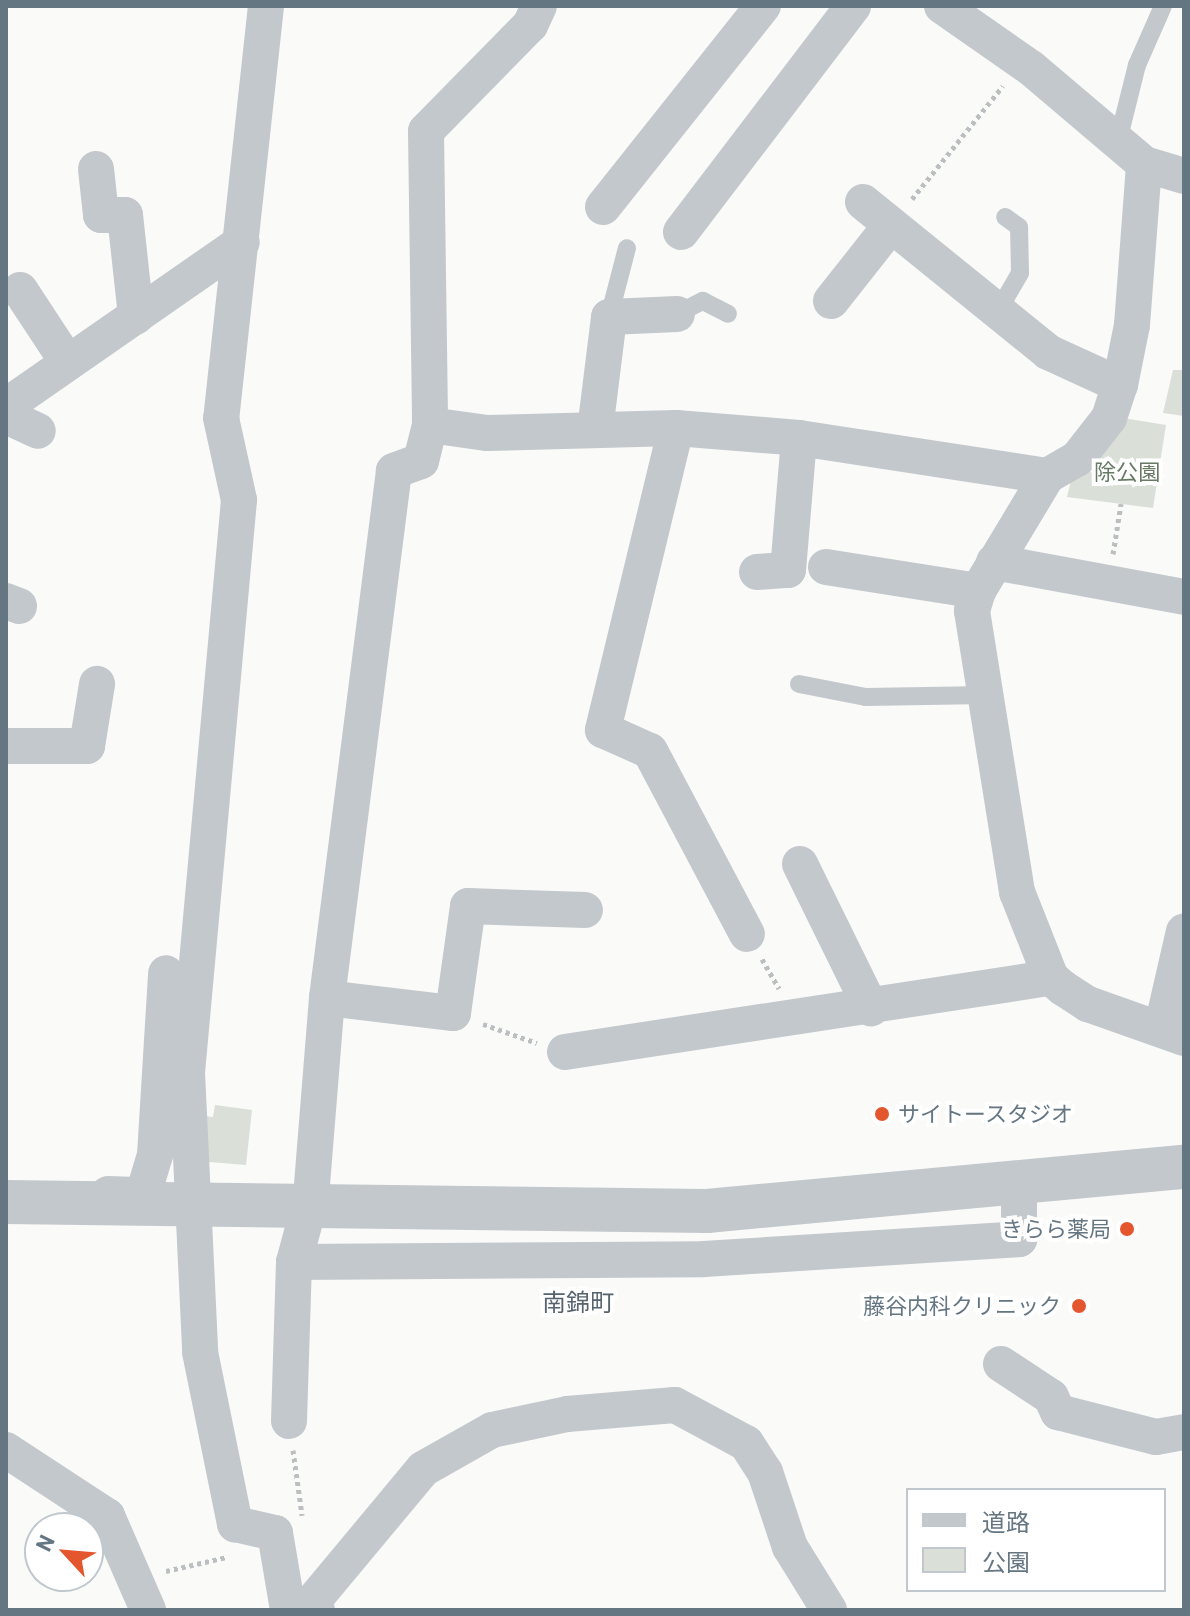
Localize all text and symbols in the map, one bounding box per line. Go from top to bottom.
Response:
park label: 除公園 [1094,459,1160,485]
place label: サイトースタジオ [898,1101,1074,1127]
marker: サイトースタジオ [873,1105,891,1123]
place label: きらら薬局 [1001,1216,1111,1242]
marker: きらら薬局 [1118,1220,1136,1238]
district label: 南錦町 [542,1288,614,1316]
place label: 藤谷内科クリニック [863,1293,1061,1319]
marker: 藤谷内科クリニック [1068,1295,1090,1317]
legend [906,1488,1166,1592]
text: 道路 [982,1507,1030,1536]
north arrow [24,1512,104,1592]
text: N [29,1530,59,1555]
text: 公園 [982,1547,1030,1576]

